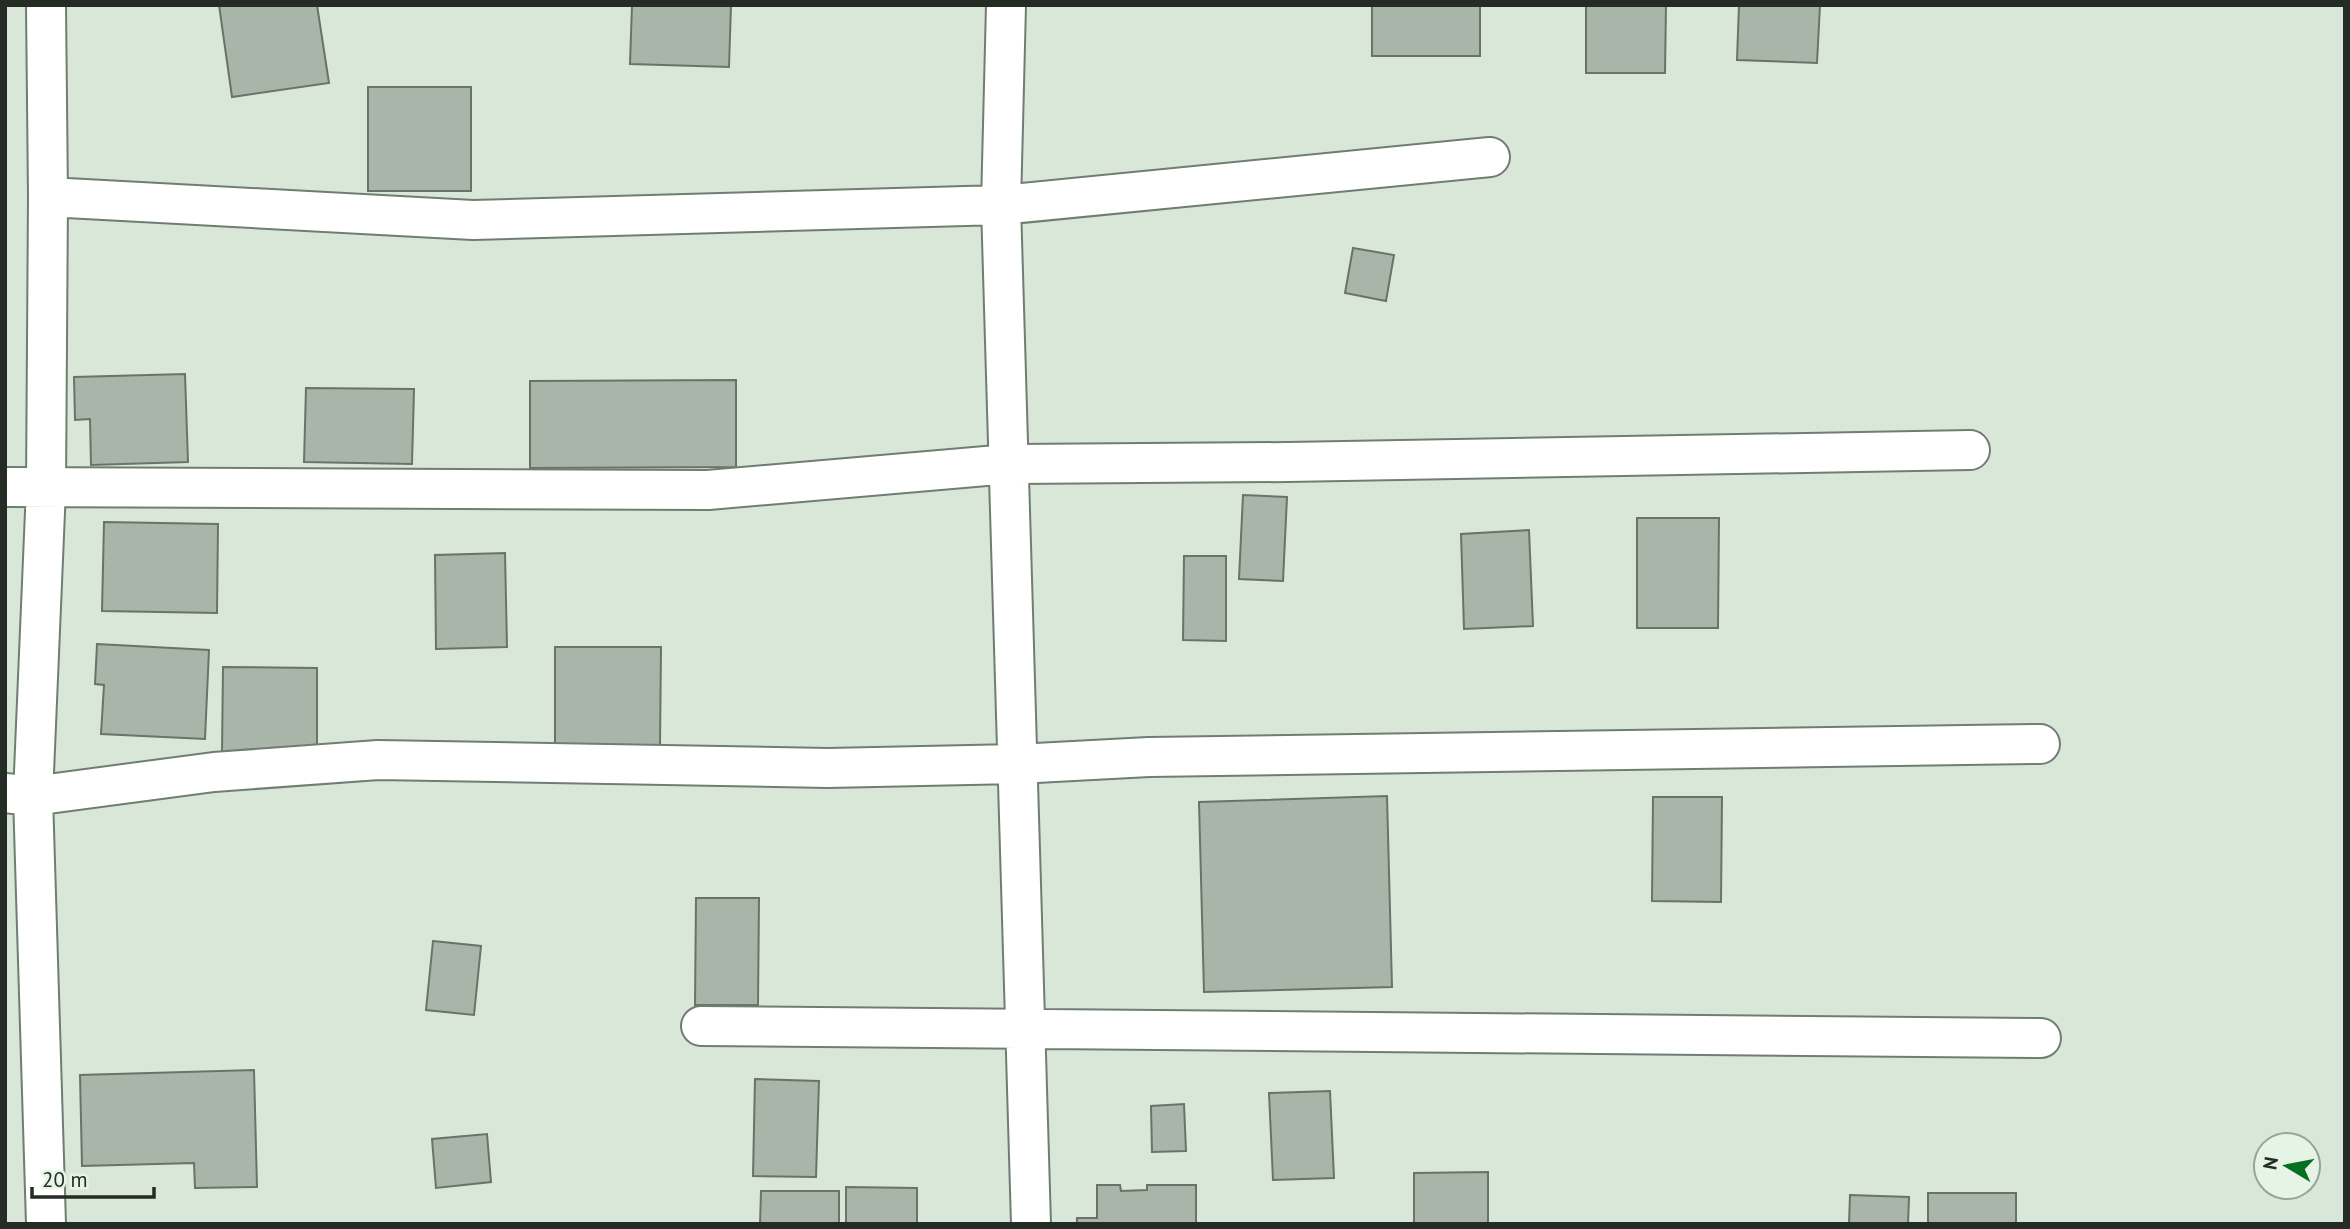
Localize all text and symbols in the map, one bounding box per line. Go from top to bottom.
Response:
north arrow [2252,1131,2322,1201]
text: N [2257,1155,2283,1171]
scale bar [32,1156,154,1200]
text: 20 m [42,1166,88,1193]

